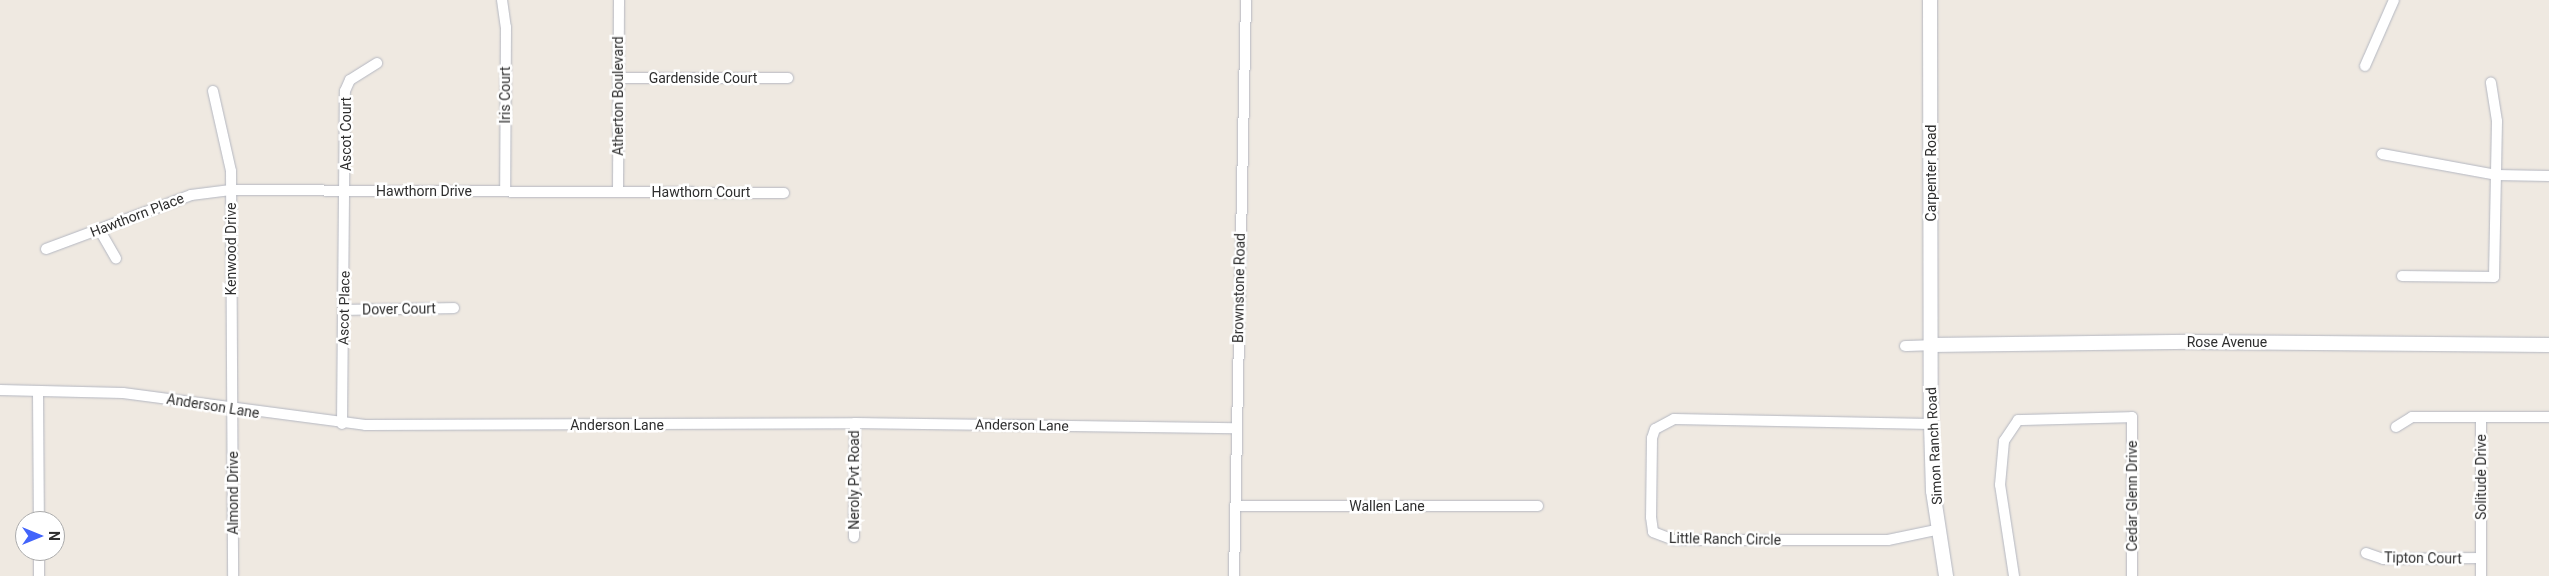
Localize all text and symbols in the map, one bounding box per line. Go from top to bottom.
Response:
street label: Atherton Boulevard [610,36,626,156]
street label: Iris Court [497,66,513,124]
street label: Gardenside Court [649,70,757,86]
street label: Ascot Court [338,97,354,171]
street label: Carpenter Road [1923,125,1939,221]
street label: Hawthorn Drive [376,183,472,199]
street label: Hawthorn Court [652,184,750,200]
street label: Hawthorn Place [88,189,186,241]
street label: Kenwood Drive [223,202,239,296]
street label: Brownstone Road [1230,233,1248,343]
street label: Ascot Place [335,271,353,345]
street label: Dover Court [362,300,436,318]
street label: Rose Avenue [2187,334,2267,350]
street label: Simon Ranch Road [1923,387,1945,505]
street label: Anderson Lane [165,390,261,422]
street label: Anderson Lane [975,416,1069,434]
street label: Anderson Lane [570,417,664,433]
street label: Neroly Pvt Road [846,430,862,530]
street label: Solitude Drive [2473,434,2489,520]
street label: Cedar Glenn Drive [2124,440,2140,552]
street label: Almond Drive [225,451,241,535]
street label: Wallen Lane [1349,498,1425,514]
north arrow [15,511,65,561]
street label: Little Ranch Circle [1669,530,1781,548]
text: N [46,531,62,541]
street label: Tipton Court [2384,549,2462,567]

